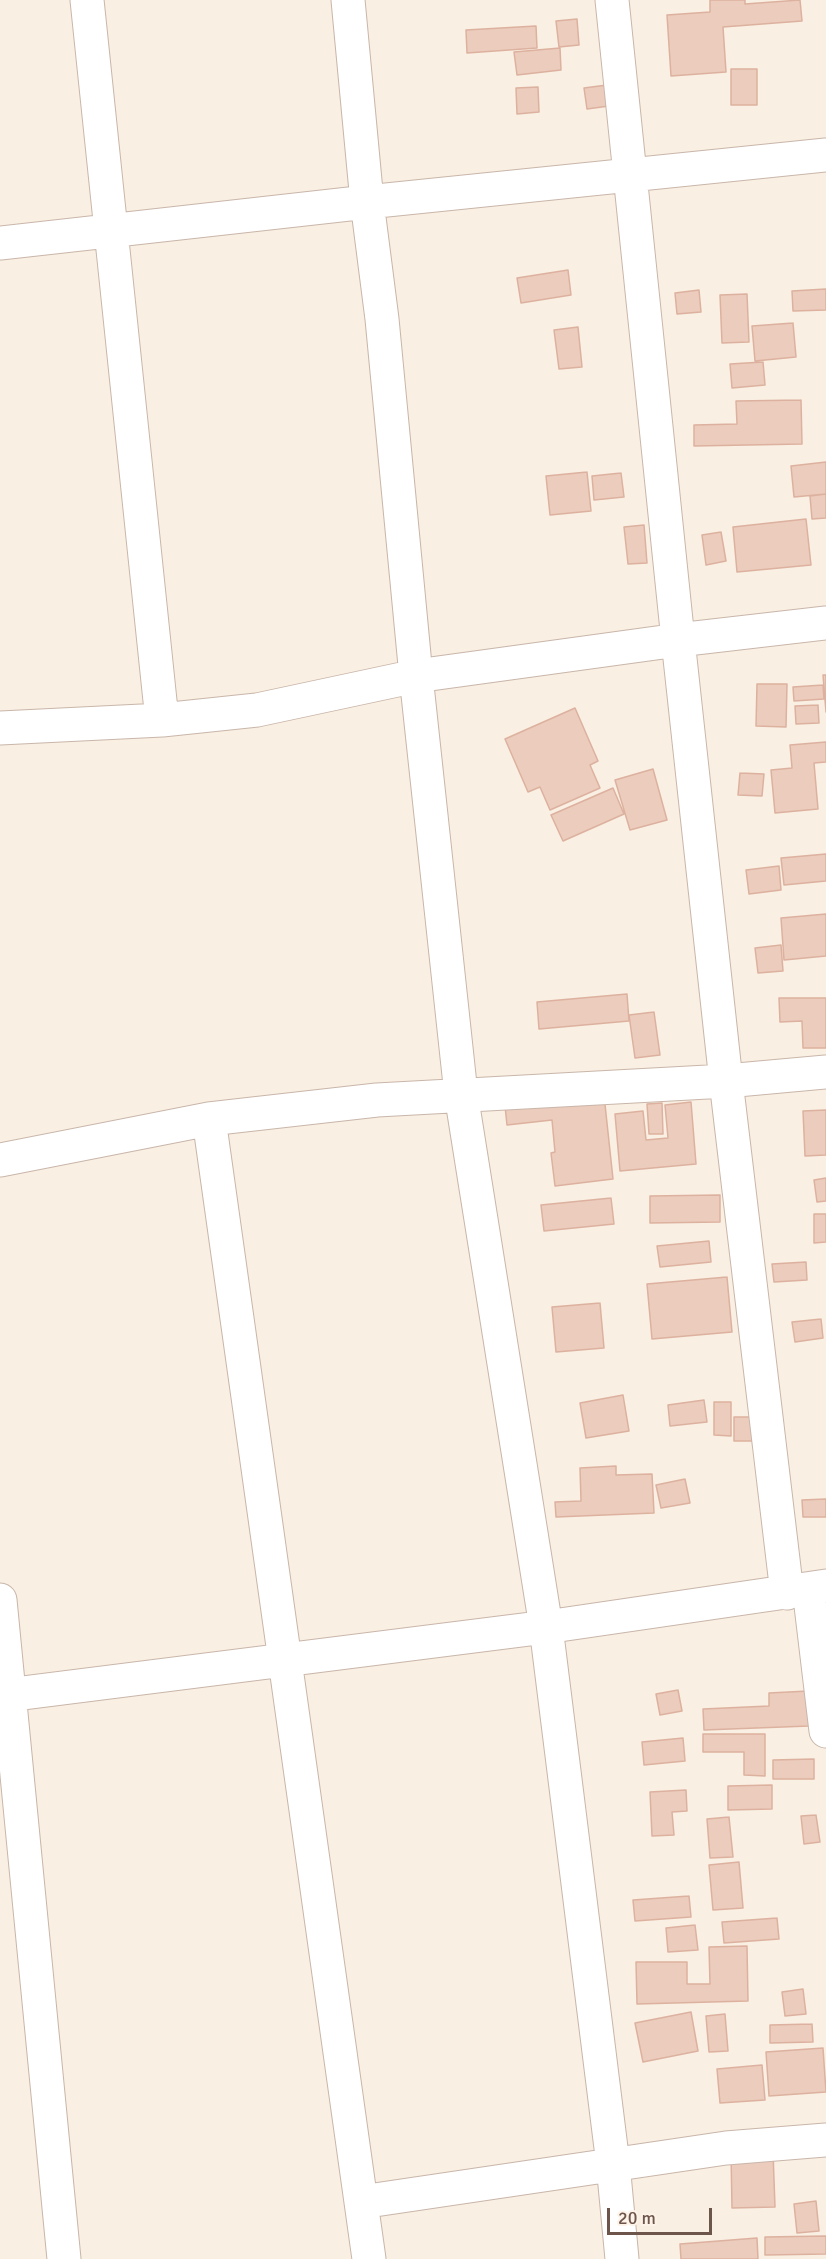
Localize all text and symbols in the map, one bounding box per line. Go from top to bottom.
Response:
scale bar [610,2196,715,2234]
text: 20 m [618,2207,656,2229]

